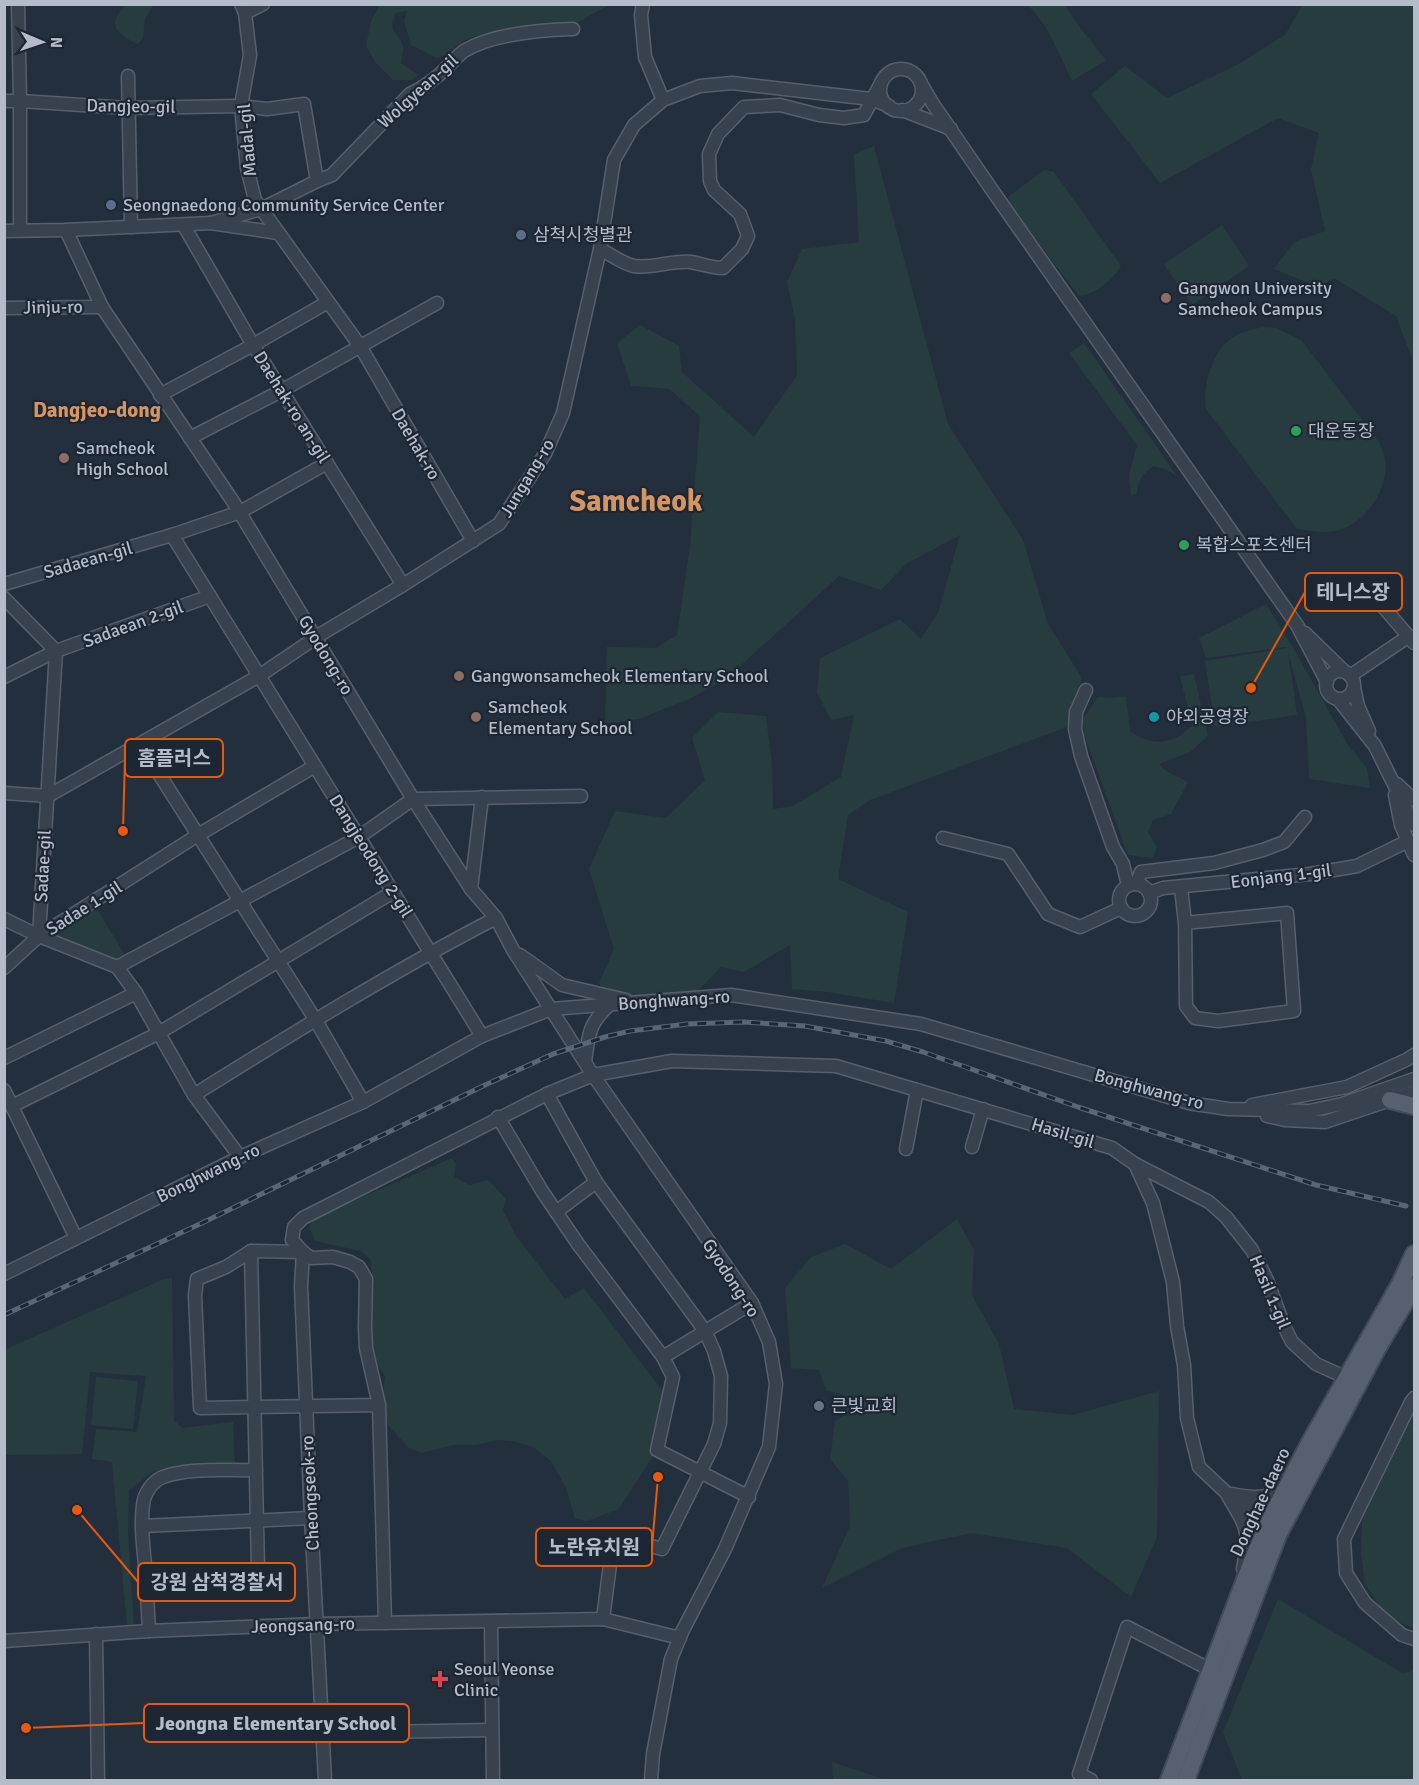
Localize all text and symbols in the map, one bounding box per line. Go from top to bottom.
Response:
north arrow [12,12,72,72]
text: N [46,37,66,48]
street label: Wolgyean-gil [373,49,463,133]
street label: Dangjeo-gil [86,94,176,118]
street label: Madal-gil [233,103,261,177]
place label: Seongnaedong Community Service Center [123,194,445,216]
marker: Seongnaedong Community Service Center [104,198,118,212]
place label: 삼척시청별관 [533,224,633,246]
marker: 삼척시청별관 [514,228,528,242]
place label: Gangwon University Samcheok Campus [1178,277,1332,320]
marker: Gangwon University Samcheok Campus [1159,291,1173,305]
street label: Jinju-ro [23,295,83,319]
street label: Daehak-ro an-gil [249,347,335,467]
district label: Dangjeo-dong [33,397,161,423]
street label: Daehak-ro [387,404,445,484]
place label: 대운동장 [1308,420,1374,442]
marker: 대운동장 [1289,424,1303,438]
street label: Jungang-ro [495,435,559,521]
place label: Samcheok High School [76,437,169,480]
marker: Samcheok High School [57,451,71,465]
district label: Samcheok [569,483,703,520]
place label: 복합스포츠센터 [1196,534,1312,556]
street label: Sadaean-gil [41,537,135,583]
marker: 복합스포츠센터 [1177,538,1191,552]
callout: 테니스장 [1305,573,1402,611]
text: 테니스장 [1316,580,1390,605]
street label: Sadaean 2-gil [80,596,186,652]
street label: Gyodong-ro [294,611,358,699]
place label: Gangwonsamcheok Elementary School [471,665,769,687]
marker: Gangwonsamcheok Elementary School [452,669,466,683]
place label: Samcheok Elementary School [488,696,633,739]
place label: 야외공영장 [1166,706,1249,728]
marker: Samcheok Elementary School [469,710,483,724]
marker: 야외공영장 [1147,710,1161,724]
callout: 홈플러스 [125,739,223,777]
text: 홈플러스 [137,746,211,771]
street label: Dangjeodong 2-gil [324,790,418,922]
street label: Sadae-gil [30,829,56,903]
street label: Eonjang 1-gil [1229,859,1333,893]
street label: Sadae 1-gil [42,876,126,940]
street label: Bonghwang-ro [617,985,731,1015]
street label: Bonghwang-ro [1092,1064,1206,1114]
street label: Hasil-gil [1029,1113,1097,1153]
street label: Bonghwang-ro [153,1138,263,1208]
street label: Gyodong-ro [697,1235,765,1321]
street label: Hasil 1-gil [1245,1252,1295,1332]
place label: 큰빛교회 [831,1395,897,1417]
marker: 큰빛교회 [812,1399,826,1413]
street label: Cheongseok-ro [296,1435,324,1551]
street label: Donghae-daero [1225,1444,1295,1560]
callout: 노란유치원 [536,1528,652,1566]
text: 노란유치원 [548,1535,640,1560]
callout: 강원 삼척경찰서 [138,1563,295,1601]
text: 강원 삼척경찰서 [150,1570,284,1595]
street label: Jeongsang-ro [251,1612,355,1638]
place label: Seoul Yeonse Clinic [454,1658,555,1701]
marker: Seoul Yeonse Clinic [431,1670,449,1688]
callout: Jeongna Elementary School [144,1704,409,1742]
text: Jeongna Elementary School [156,1711,396,1736]

